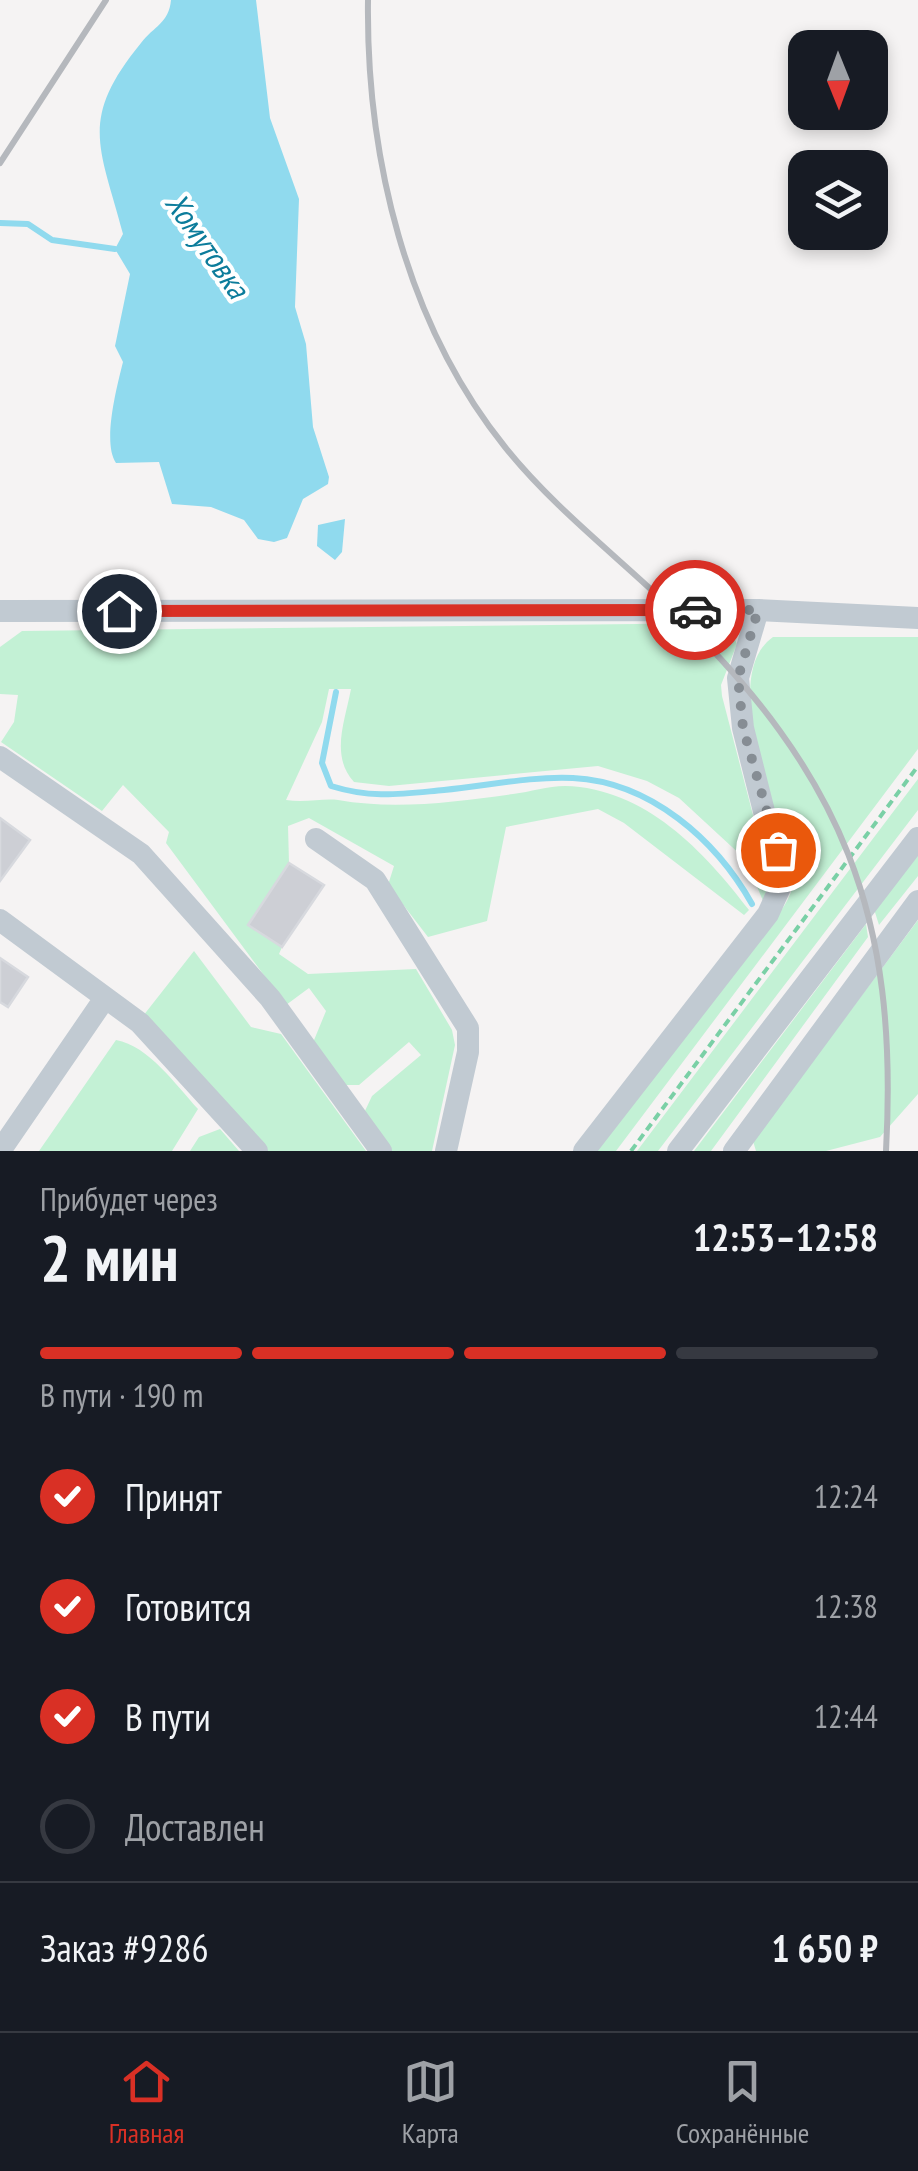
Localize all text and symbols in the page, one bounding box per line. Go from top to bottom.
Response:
north arrow [788,30,888,130]
map controls [788,30,888,250]
button: layers [788,150,888,250]
water label: Хомутовка [157,184,261,308]
courier [645,560,745,660]
pin [77,569,162,654]
icon: car [668,583,723,638]
icon: home [92,584,147,639]
pin [736,808,821,893]
icon: bag [751,823,806,878]
text: Прибудет через [40,1178,218,1220]
text: 12:53–12:58 [693,1212,878,1261]
text: 2 мин [40,1215,179,1299]
text: В пути · 190 m [40,1374,203,1416]
icon: check [40,1469,95,1524]
text: Принят [125,1472,222,1521]
text: 12:24 [814,1475,878,1517]
icon: check [40,1579,95,1634]
text: Готовится [125,1582,251,1631]
text: 12:38 [814,1585,878,1627]
icon: check [40,1689,95,1744]
text: В пути [125,1692,211,1741]
text: 12:44 [814,1695,878,1737]
text: Доставлен [125,1802,265,1851]
text: Заказ #9286 [40,1923,209,1972]
text: 1 650 ₽ [772,1923,878,1972]
tab: Главная [109,2054,184,2151]
tab: Карта [402,2054,459,2151]
tab: Сохранённые [676,2054,809,2151]

